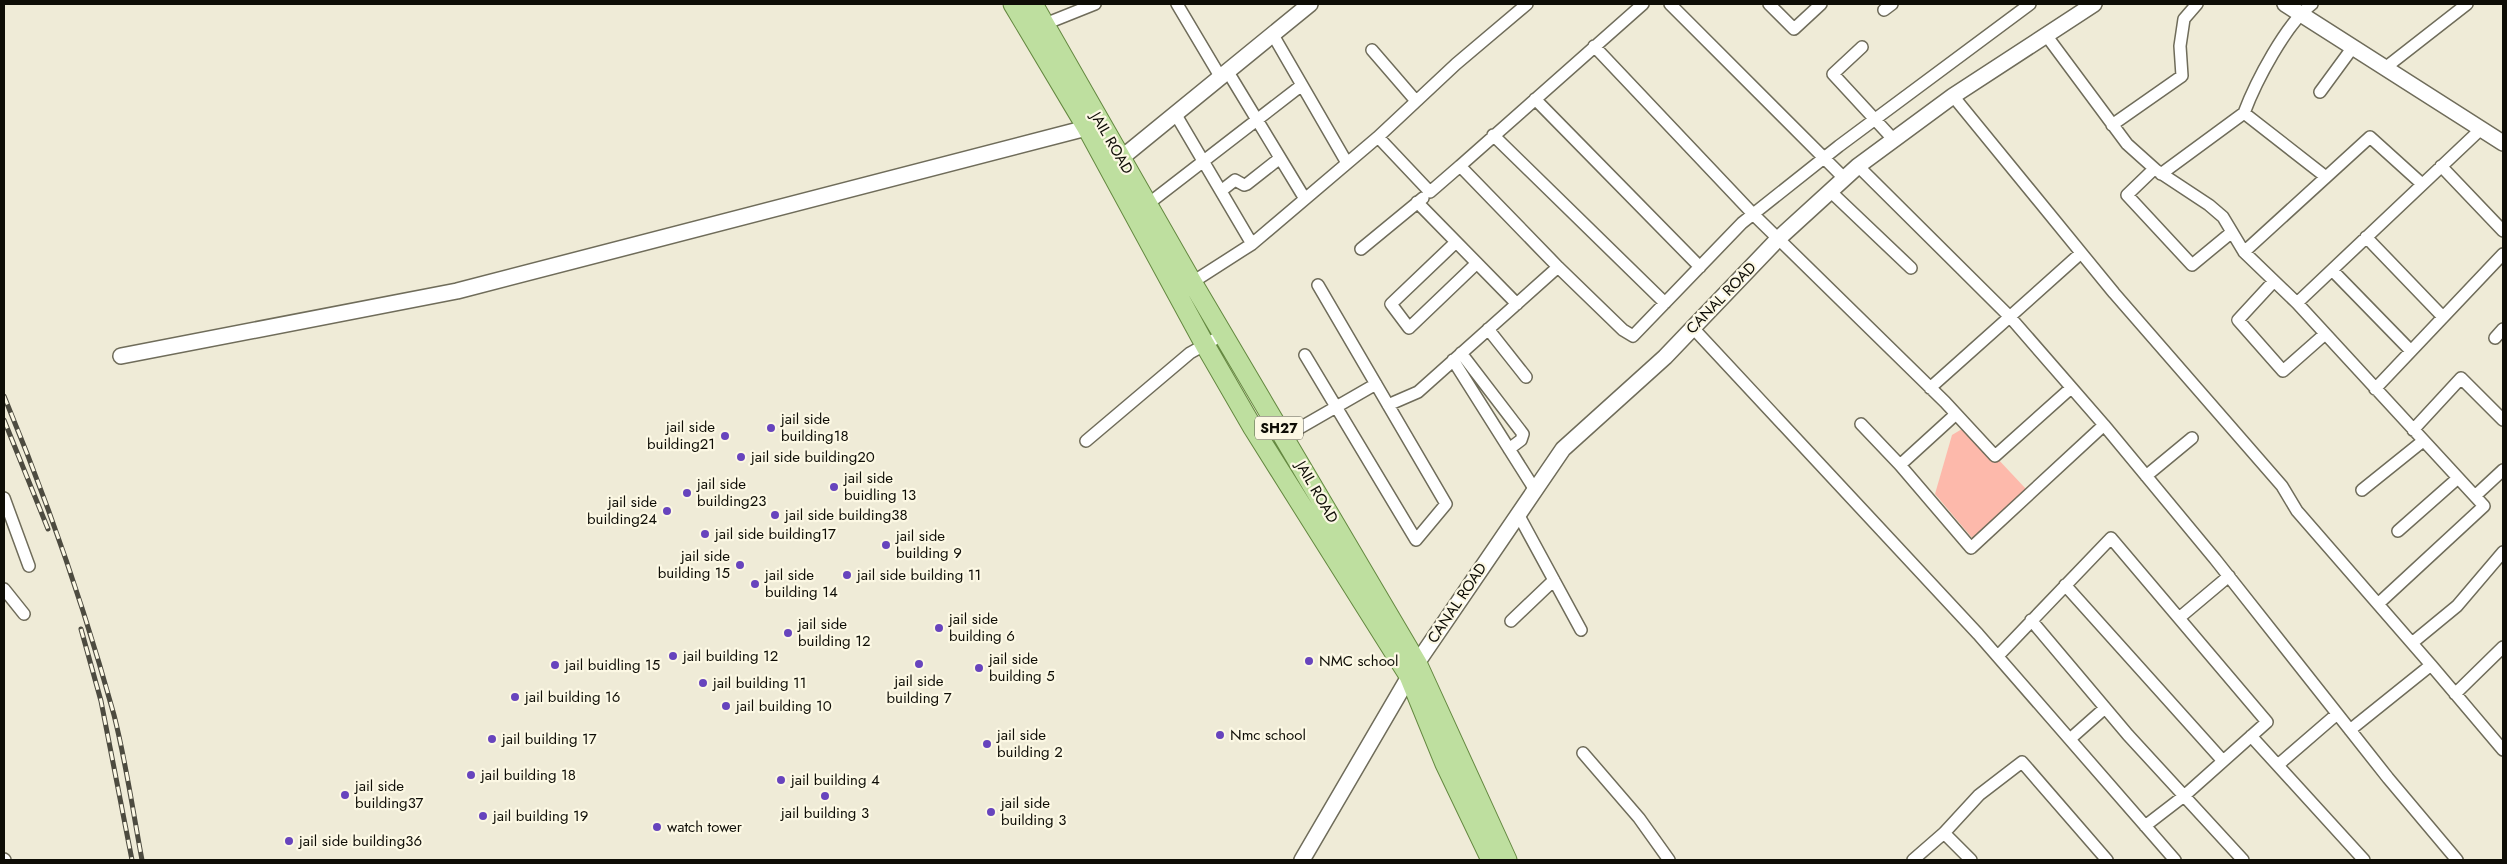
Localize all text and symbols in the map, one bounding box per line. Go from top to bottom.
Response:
street label: JAIL ROAD [1084,106,1139,178]
street label: CANAL ROAD [1681,257,1761,339]
place label: jail side building18 [780,408,849,447]
place label: jail side building21 [647,416,715,455]
road number: SH27 [1255,416,1303,439]
marker: jail side building18 [765,422,777,434]
marker: jail side building21 [719,430,731,442]
place label: jail side building20 [750,446,875,468]
marker: jail side building20 [735,451,747,463]
street label: JAIL ROAD [1289,455,1344,527]
place label: jail side buidling 13 [843,467,916,506]
place label: jail side building23 [696,473,766,512]
marker: jail side buidling 13 [828,481,840,493]
marker: jail side building23 [681,487,693,499]
place label: jail side building24 [587,491,657,530]
place label: jail side building38 [784,504,908,526]
marker: jail side building24 [661,505,673,517]
marker: jail side building38 [769,509,781,521]
place label: jail side building17 [714,523,836,545]
place label: jail side building 9 [895,525,962,564]
marker: jail side building17 [699,528,711,540]
marker: jail side building 9 [880,539,892,551]
place label: jail side building 15 [658,545,730,584]
street label: CANAL ROAD [1422,558,1492,648]
marker: jail side building 15 [734,559,746,571]
place label: jail side building 14 [764,564,838,603]
place label: jail side building 11 [856,564,981,586]
marker: jail side building 11 [841,569,853,581]
marker: jail side building 14 [749,578,761,590]
place label: jail side building 6 [948,608,1015,647]
place label: jail side building 12 [797,613,870,652]
marker: jail side building 6 [933,622,945,634]
marker: jail side building 12 [782,627,794,639]
place label: jail building 12 [682,645,778,667]
place label: jail side building 5 [988,648,1055,687]
marker: jail building 12 [667,650,679,662]
place label: NMC school [1319,650,1398,672]
place label: jail buidling 15 [564,654,660,676]
marker: NMC school [1303,655,1315,667]
marker: jail side building 7 [913,658,925,670]
marker: jail buidling 15 [549,659,561,671]
marker: jail side building 5 [973,662,985,674]
place label: jail side building 7 [886,670,952,709]
place label: jail building 11 [712,672,806,694]
marker: jail building 11 [697,677,709,689]
place label: jail building 16 [524,686,620,708]
marker: jail building 16 [509,691,521,703]
place label: jail building 10 [735,695,832,717]
marker: jail building 10 [720,700,732,712]
place label: jail side building 2 [996,724,1063,763]
place label: Nmc school [1230,724,1306,746]
place label: jail building 17 [501,728,597,750]
marker: Nmc school [1214,729,1226,741]
marker: jail building 17 [486,733,498,745]
marker: jail side building 2 [981,738,993,750]
place label: jail building 18 [480,764,576,786]
marker: jail building 18 [465,769,477,781]
place label: jail building 4 [790,769,880,791]
marker: jail building 4 [775,774,787,786]
place label: jail side building37 [354,775,424,814]
marker: jail side building37 [339,789,351,801]
marker: jail building 3 [819,790,831,802]
place label: jail side building 3 [1000,792,1066,831]
place label: jail building 3 [780,802,869,824]
place label: jail building 19 [492,805,588,827]
marker: jail side building 3 [985,806,997,818]
marker: jail building 19 [477,810,489,822]
place label: watch tower [667,816,743,838]
marker: watch tower [651,821,663,833]
place label: jail side building36 [298,830,422,852]
marker: jail side building36 [283,835,295,847]

